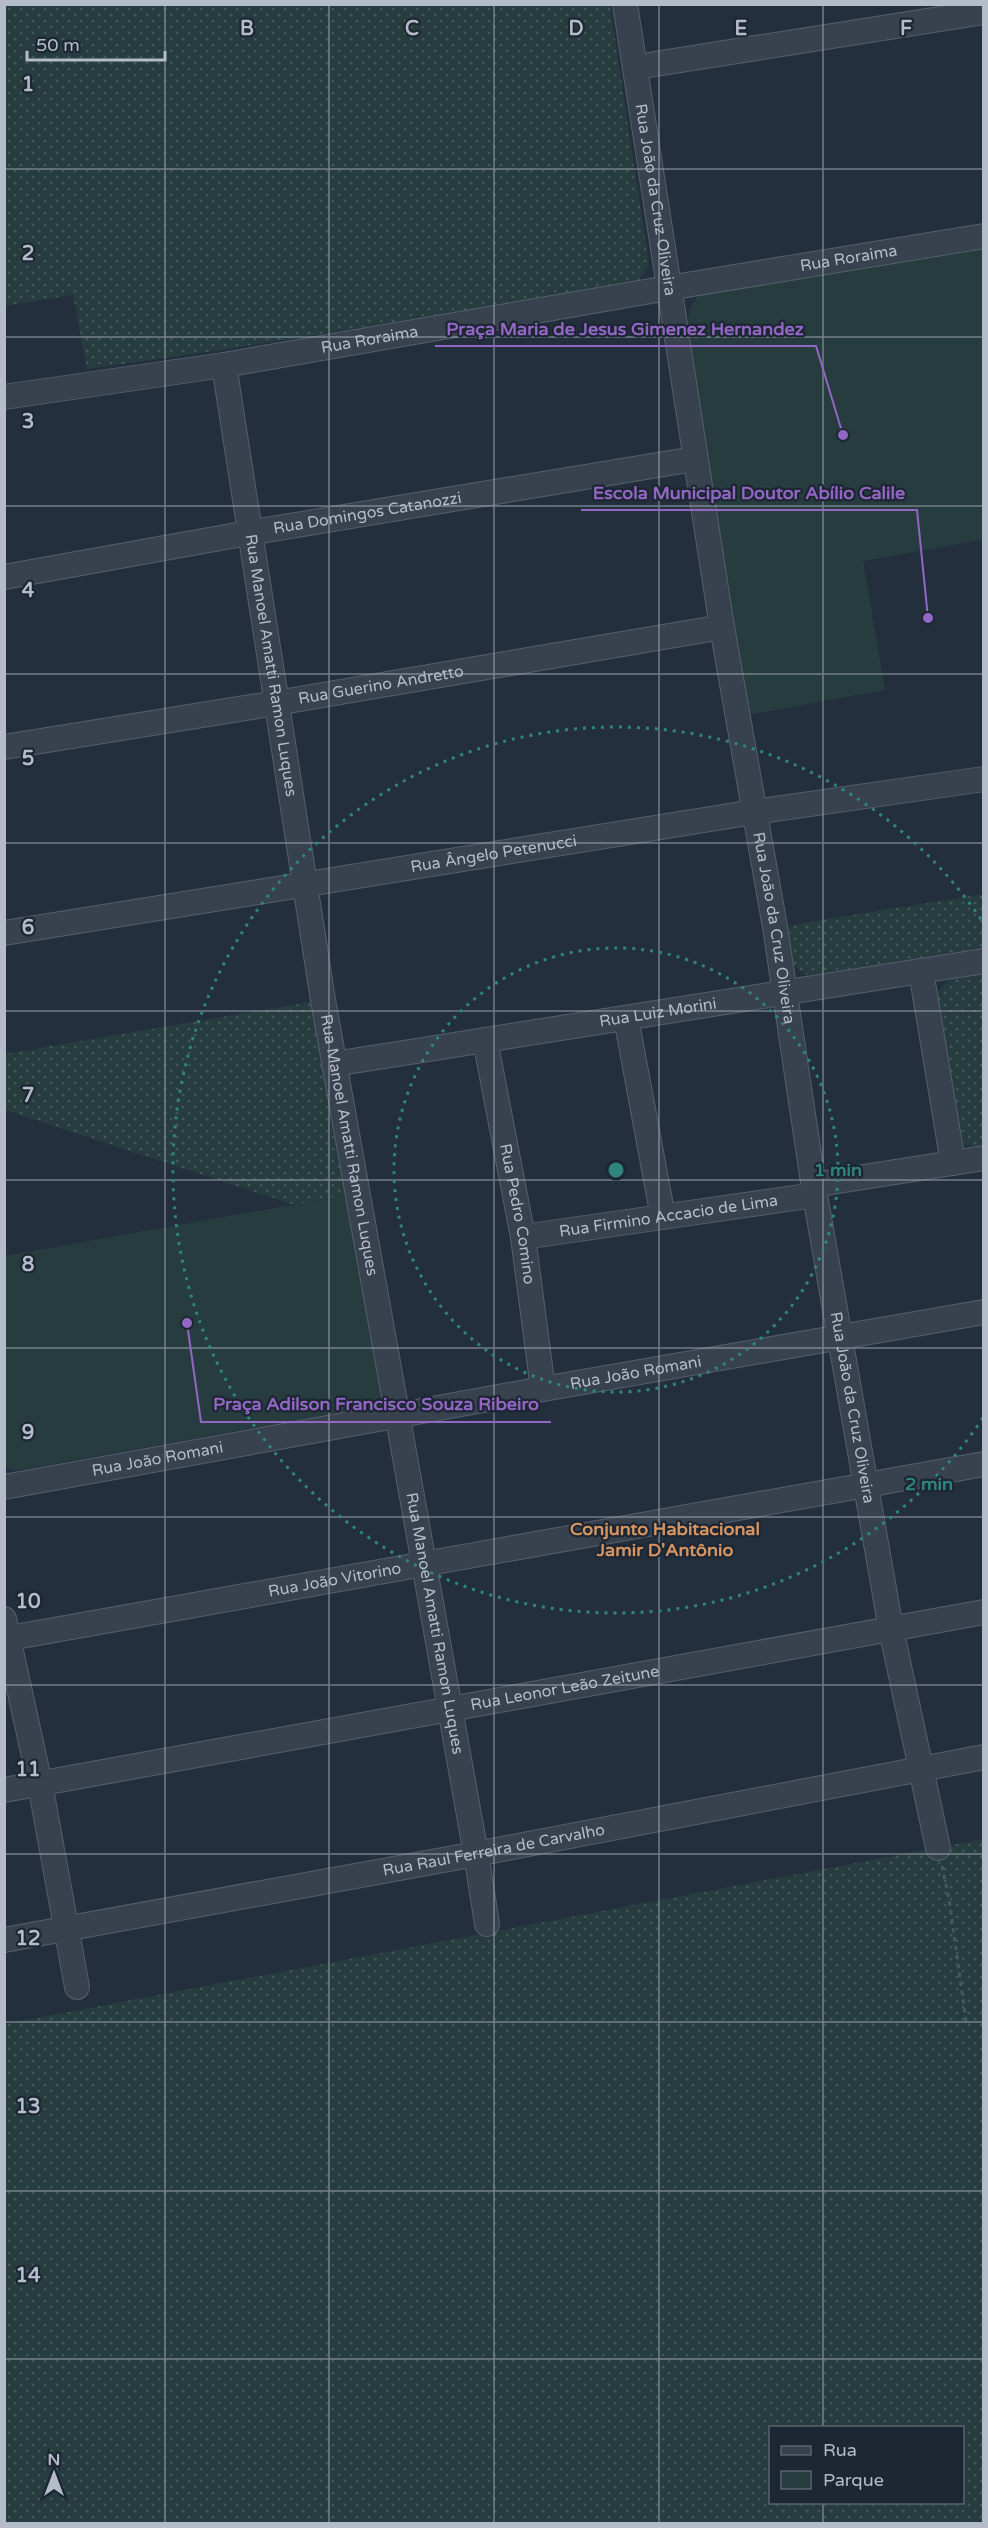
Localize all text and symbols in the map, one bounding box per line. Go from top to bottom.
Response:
text: B [240,17,254,41]
text: C [405,17,419,41]
text: D [568,17,584,41]
text: E [735,17,748,41]
text: F [900,17,912,41]
scale bar [27,24,165,62]
text: 50 m [36,34,80,56]
text: 1 [22,73,34,97]
street label: Rua João da Cruz Oliveira [631,102,680,297]
street label: Rua Roraima [799,240,899,276]
text: 2 [22,242,34,266]
callout: Praça Maria de Jesus Gimenez Hernandez [435,310,816,346]
text: Praça Maria de Jesus Gimenez Hernandez [446,318,804,340]
street label: Rua Roraima [319,322,420,358]
text: 3 [22,410,34,434]
callout: Escola Municipal Doutor Abílio Calile [581,474,917,510]
text: Escola Municipal Doutor Abílio Calile [593,482,905,504]
street label: Rua Domingos Catanozzi [272,488,463,539]
street label: Rua Manoel Amatti Ramon Luques [240,533,301,798]
text: 4 [22,579,35,603]
street label: Rua Guerino Andretto [297,661,465,709]
text: 5 [22,747,34,771]
street label: Rua João da Cruz Oliveira [748,830,799,1025]
street label: Rua Ângelo Petenucci [409,831,578,877]
text: 6 [22,916,34,940]
street label: Rua Luiz Morini [598,994,718,1032]
street label: Rua Manoel Amatti Ramon Luques [316,1013,382,1278]
text: 7 [22,1084,34,1108]
street label: Rua Pedro Comino [495,1142,539,1286]
text: 1 min [814,1159,862,1181]
centre of rings [606,1160,626,1180]
street label: Rua Firmino Accacio de Lima [558,1190,779,1242]
text: 8 [22,1253,34,1277]
street label: Rua João da Cruz Oliveira [826,1310,879,1505]
street label: Rua João Romani [569,1352,703,1394]
callout: Praça Adilson Francisco Souza Ribeiro [201,1386,551,1422]
text: Praça Adilson Francisco Souza Ribeiro [213,1393,539,1415]
text: 9 [22,1421,34,1445]
street label: Rua João Romani [90,1437,225,1481]
text: 2 min [905,1473,953,1495]
street label: Rua Manoel Amatti Ramon Luques [401,1491,468,1756]
district label: Conjunto Habitacional Jamir D'Antônio [570,1518,760,1561]
street label: Rua João Vitorino [267,1558,403,1602]
text: 10 [15,1590,41,1614]
street label: Rua Leonor Leão Zeitune [469,1661,661,1715]
text: 11 [15,1758,41,1782]
street label: Rua Raul Ferreira de Carvalho [381,1820,607,1881]
text: 12 [15,1927,41,1951]
text: 13 [15,2095,41,2119]
text: 14 [15,2264,41,2288]
legend [769,2426,964,2504]
text: Rua [823,2439,857,2461]
north arrow [24,2444,84,2504]
text: N [48,2450,60,2470]
text: Parque [823,2469,884,2491]

